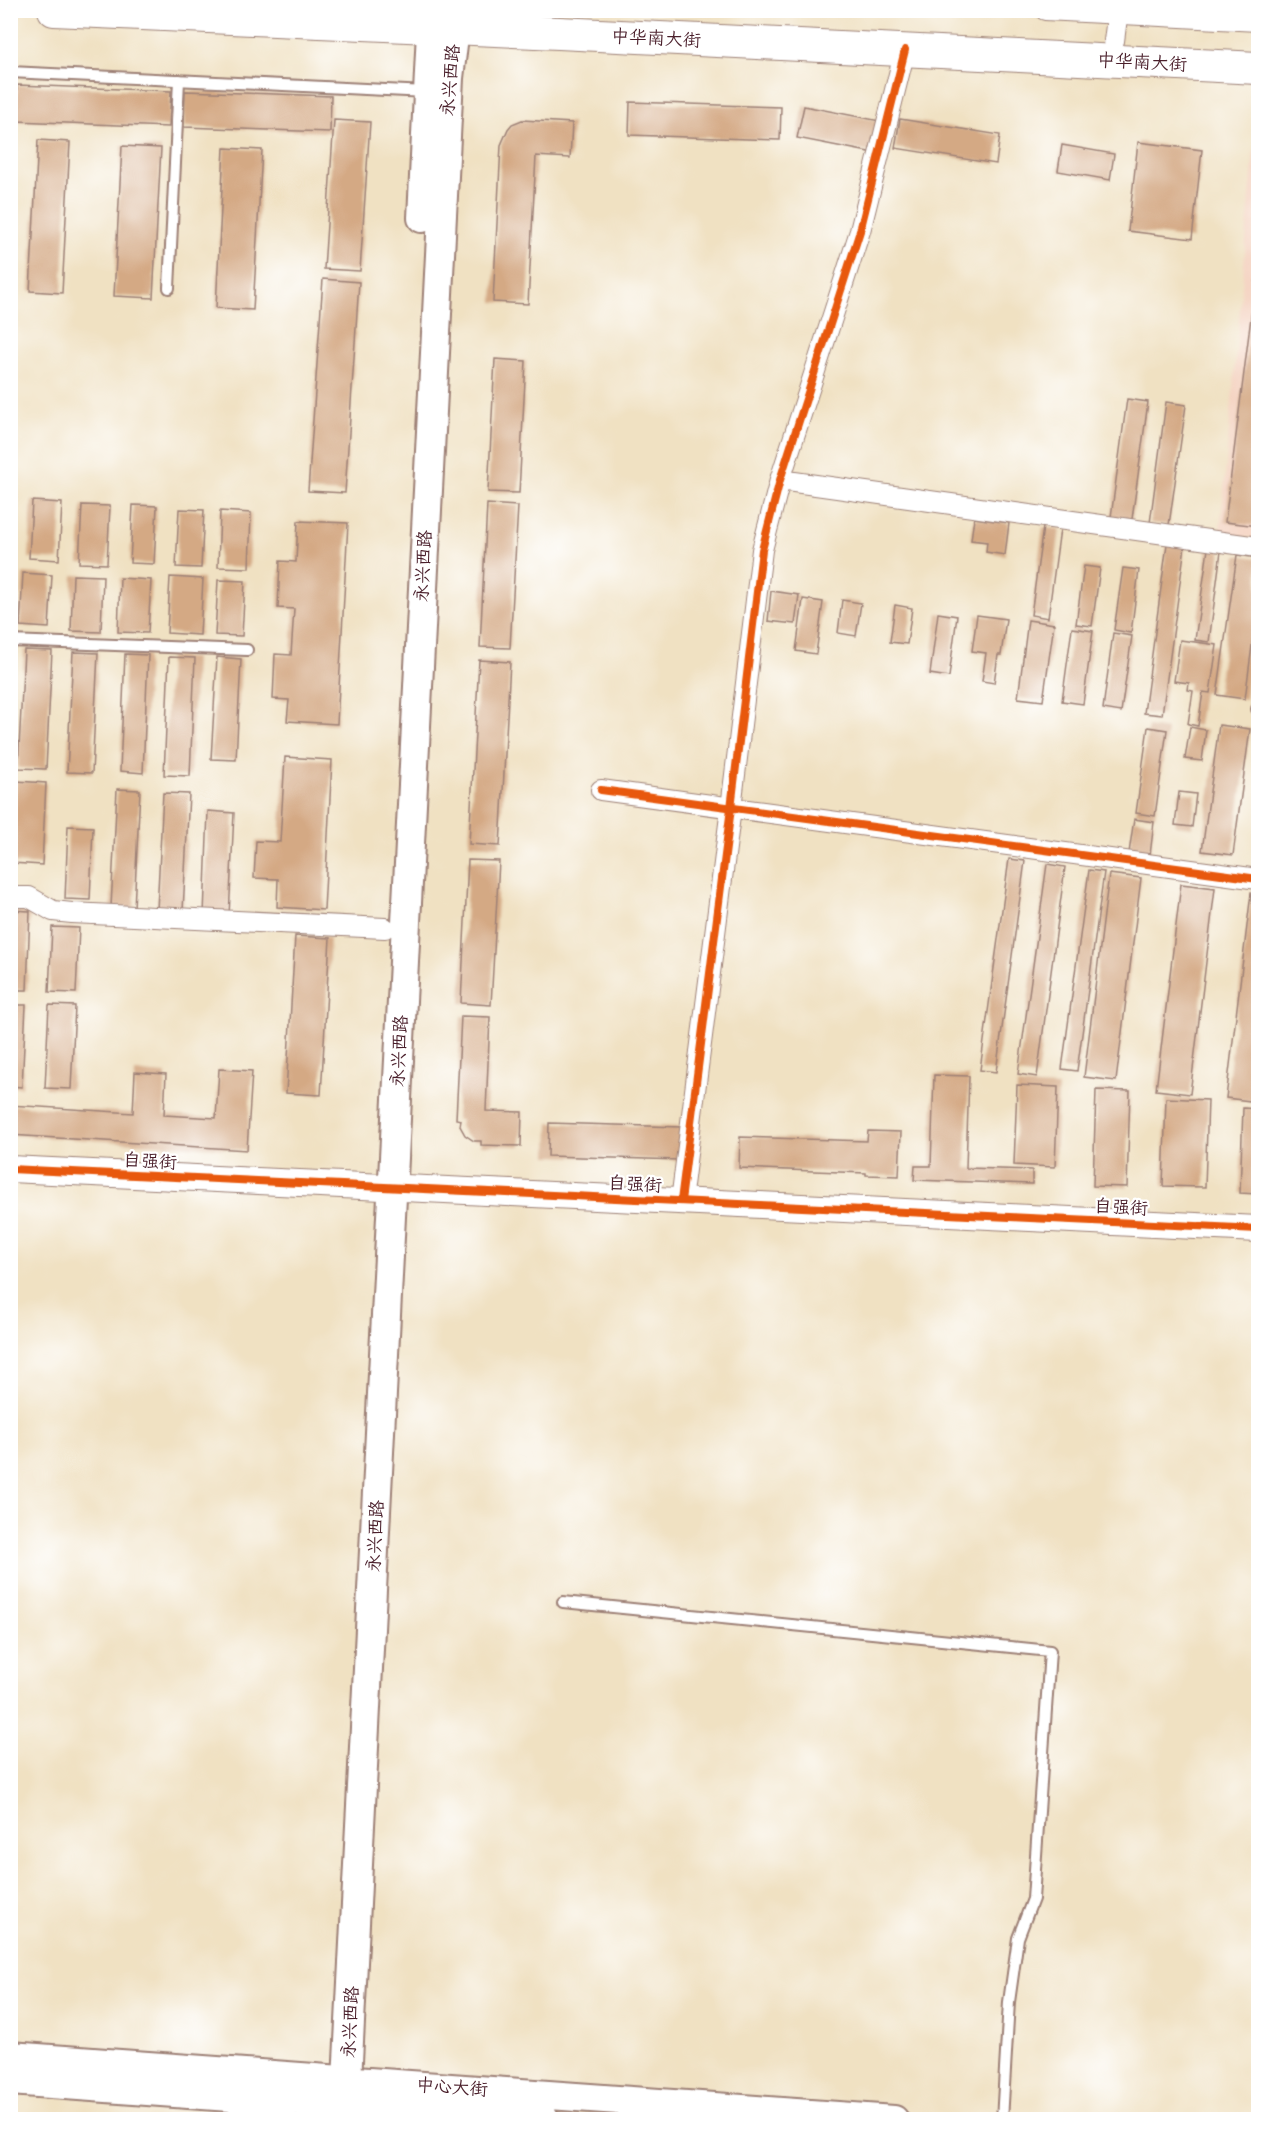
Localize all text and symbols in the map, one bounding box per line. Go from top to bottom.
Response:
street label: 中华南大街 [610,20,702,56]
street label: 永兴西路 [431,43,469,117]
street label: 中华南大街 [1096,44,1188,80]
street label: 永兴西路 [405,529,441,603]
street label: 永兴西路 [381,1014,417,1088]
street label: 自强街 [122,1144,178,1178]
street label: 自强街 [607,1167,663,1201]
street label: 自强街 [1093,1190,1149,1224]
street label: 永兴西路 [357,1499,393,1573]
street label: 永兴西路 [332,1985,368,2059]
street label: 中心大街 [415,2069,489,2105]

